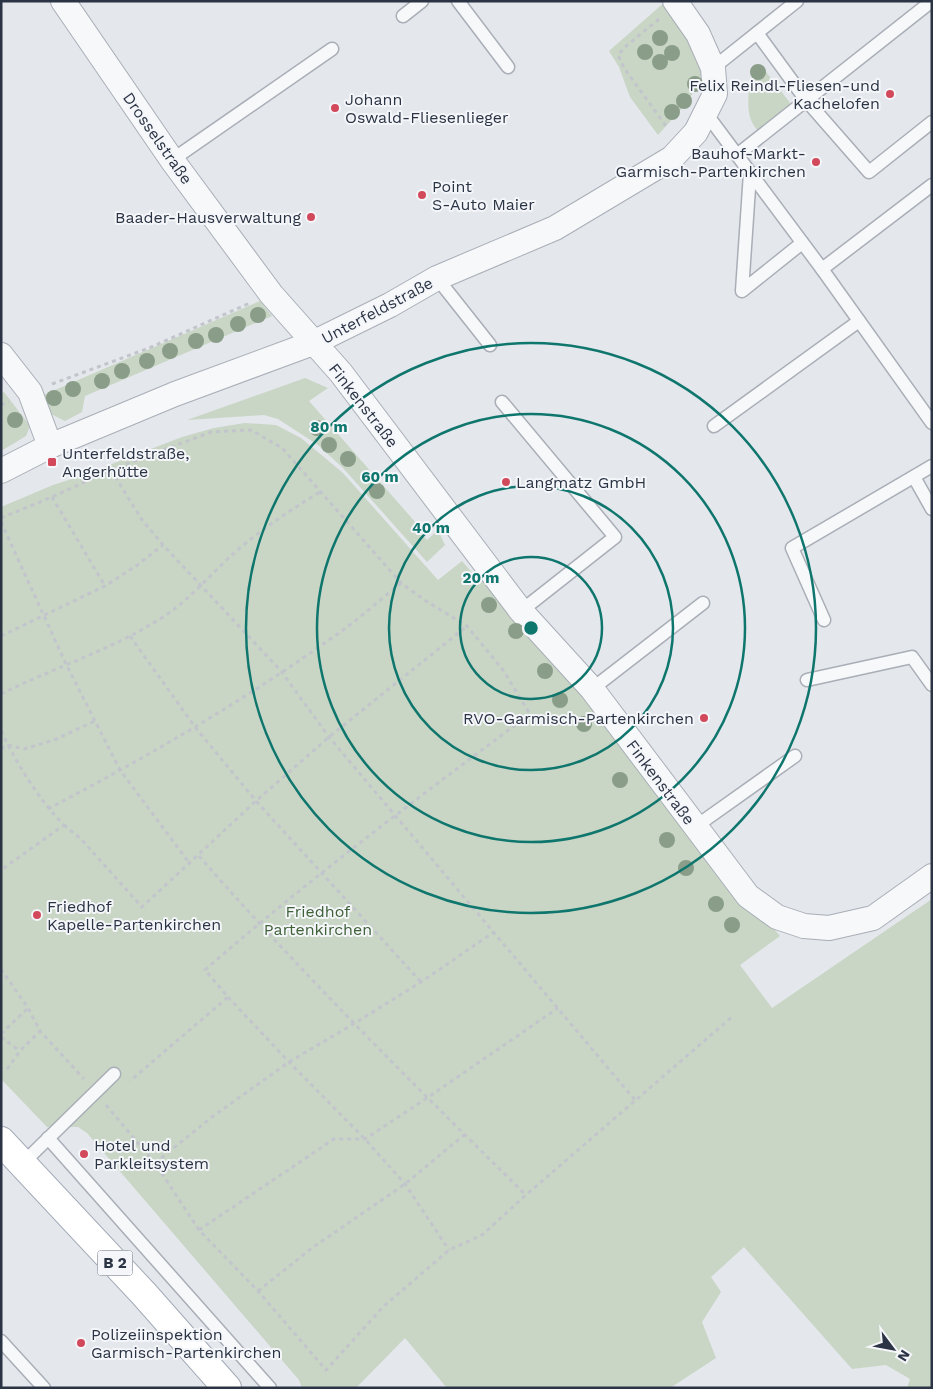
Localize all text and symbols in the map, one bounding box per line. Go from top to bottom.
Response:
place label: Felix Reindl-Fliesen-und Kachelofen [689,76,880,113]
marker: Felix Reindl-Fliesen-und Kachelofen [884,88,896,100]
street label: Drosselstraße [119,89,196,188]
place label: Johann Oswald-Fliesenlieger [345,90,509,127]
marker: Johann Oswald-Fliesenlieger [329,102,341,114]
place label: Bauhof-Markt- Garmisch-Partenkirchen [616,144,806,181]
marker: Bauhof-Markt- Garmisch-Partenkirchen [810,156,822,168]
place label: Point S-Auto Maier [432,177,535,214]
marker: Point S-Auto Maier [416,189,428,201]
place label: Baader-Hausverwaltung [115,208,301,227]
marker: Baader-Hausverwaltung [305,211,317,223]
street label: Unterfeldstraße [318,273,436,348]
street label: Finkenstraße [325,359,402,451]
text: 80 m [310,418,348,436]
place label: Unterfeldstraße, Angerhütte [62,444,190,481]
marker: Unterfeldstraße, Angerhütte [46,456,58,468]
text: 60 m [361,468,399,486]
place label: Langmatz GmbH [516,473,646,492]
marker: Langmatz GmbH [500,476,512,488]
text: 40 m [412,519,450,537]
text: 20 m [462,569,500,587]
centre of rings [522,619,540,637]
place label: RVO-Garmisch-Partenkirchen [463,709,694,728]
marker: RVO-Garmisch-Partenkirchen [698,712,710,724]
street label: Finkenstraße [622,736,699,829]
place label: Friedhof Kapelle-Partenkirchen [47,897,221,934]
park label: Friedhof Partenkirchen [264,902,372,939]
marker: Friedhof Kapelle-Partenkirchen [31,909,43,921]
place label: Hotel und Parkleitsystem [94,1136,209,1173]
marker: Hotel und Parkleitsystem [78,1148,90,1160]
road number: B 2 [98,1250,132,1276]
north arrow [868,1324,918,1374]
place label: Polizeiinspektion Garmisch-Partenkirchen [91,1325,281,1362]
marker: Polizeiinspektion Garmisch-Partenkirchen [75,1337,87,1349]
text: N [894,1347,914,1365]

